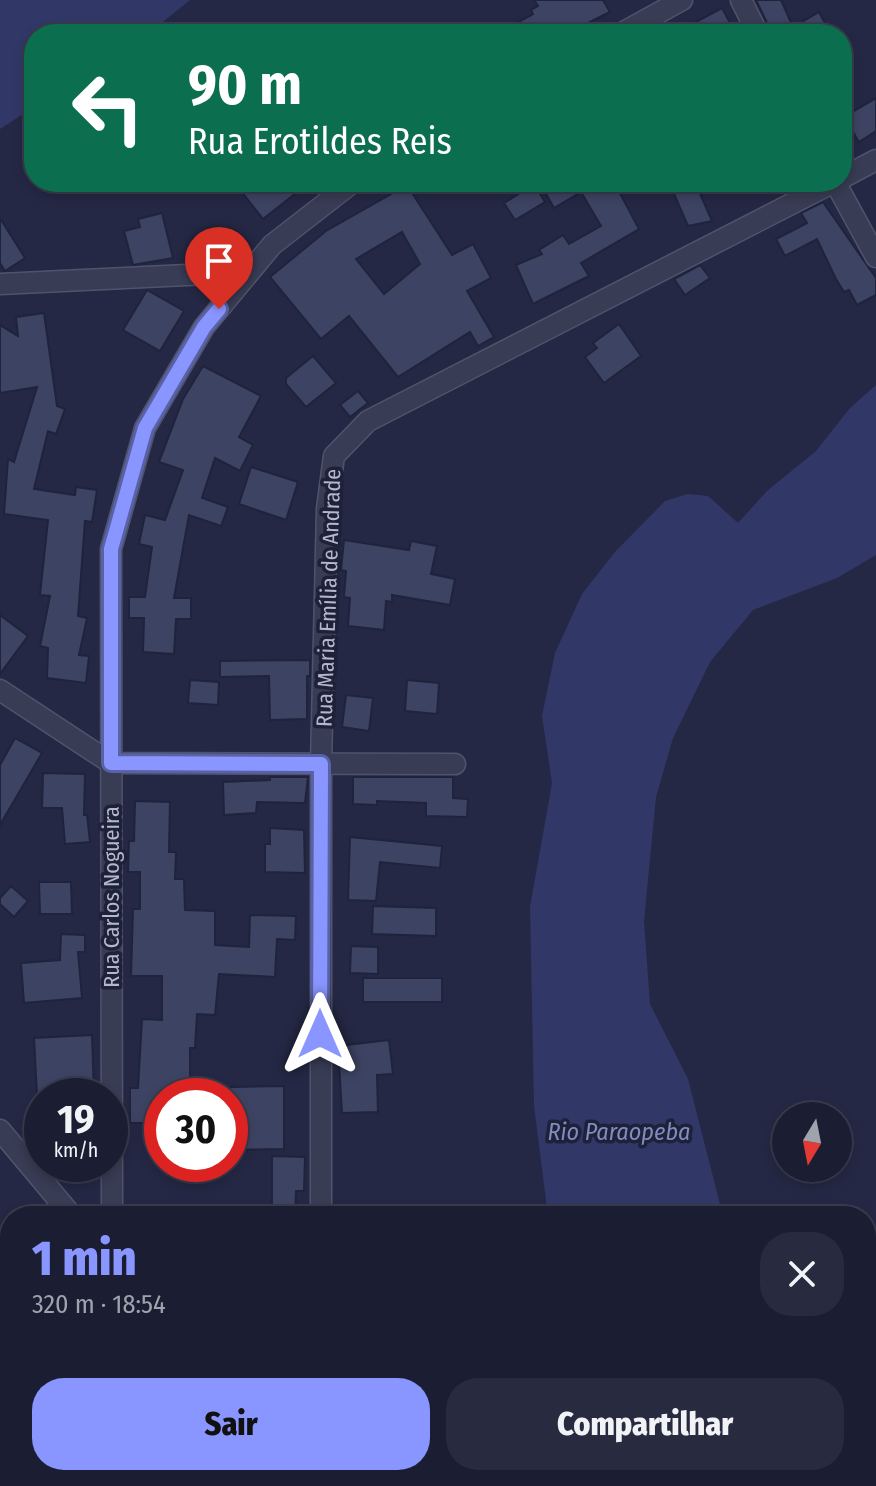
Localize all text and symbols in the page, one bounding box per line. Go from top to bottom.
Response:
text: 90 m [188,52,302,119]
icon: left [56,56,160,160]
text: Rua Erotildes Reis [188,120,452,164]
pin [185,227,253,309]
icon: arrive [197,239,241,283]
street label: Rua Maria Emília de Andrade [311,468,346,728]
street label: Rua Carlos Nogueira [98,806,125,988]
position arrow [278,992,362,1076]
speed limit sign: 30 [144,1078,248,1182]
text: 19 [57,1096,95,1144]
north arrow [772,1102,852,1182]
map controls [772,1102,852,1182]
water label: Rio Paraopeba [548,1118,691,1146]
text: km/h [54,1138,98,1162]
text: 1 min [32,1230,136,1288]
button: close [760,1232,844,1316]
text: 320 m · 18:54 [32,1289,166,1320]
button: Sair [32,1378,430,1470]
button: Compartilhar [446,1378,844,1470]

